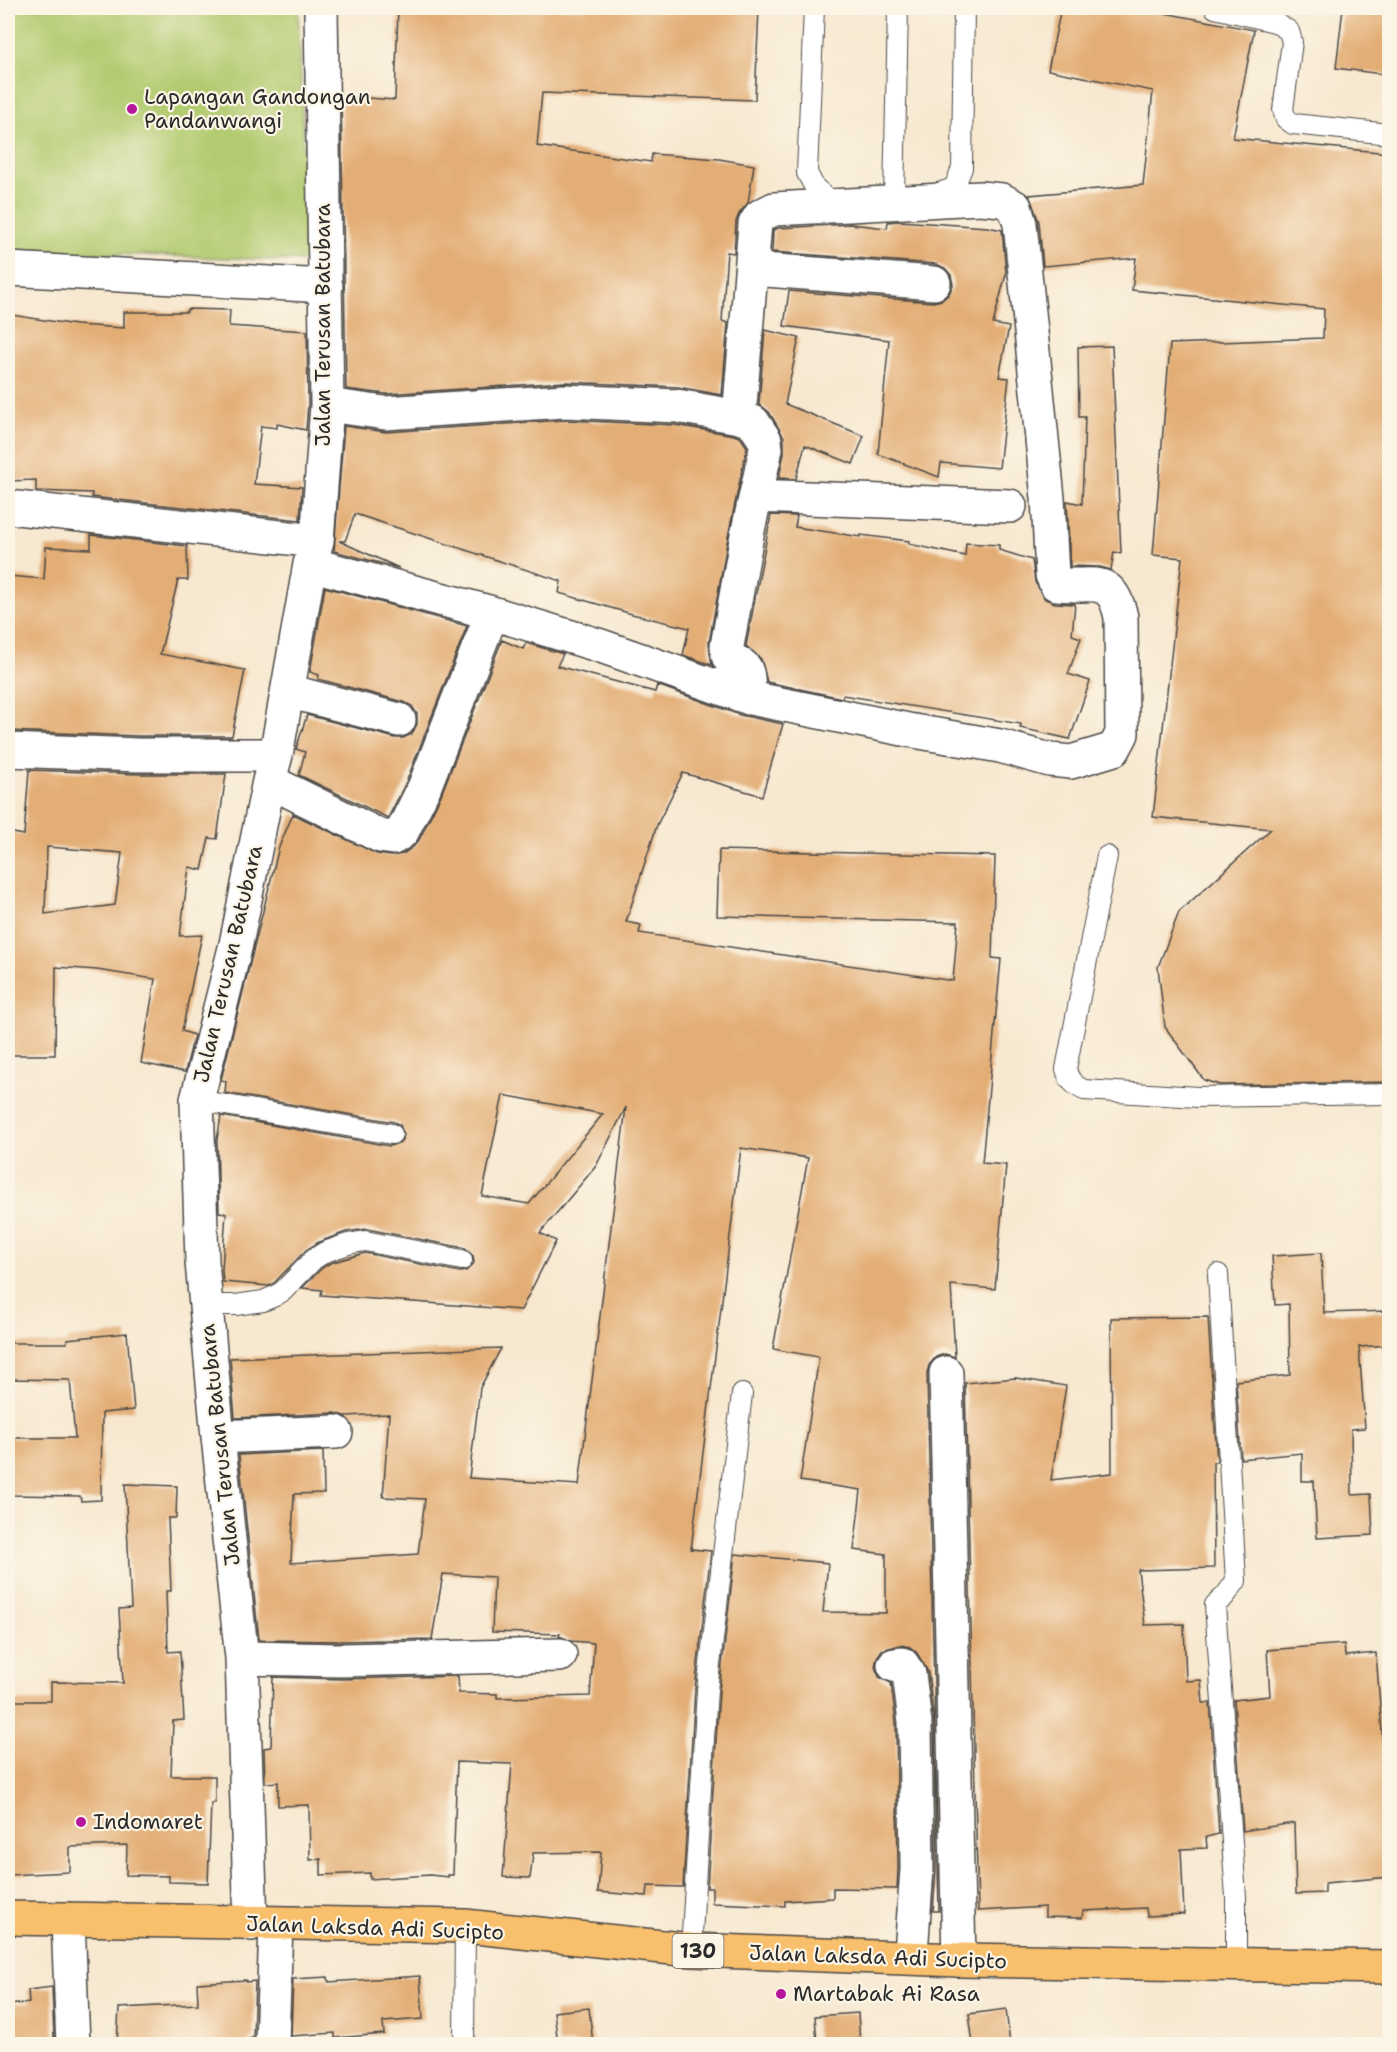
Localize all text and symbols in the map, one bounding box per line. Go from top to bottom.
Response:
place label: Lapangan Gandongan Pandanwangi [144,83,371,135]
marker: Lapangan Gandongan Pandanwangi [125,102,139,116]
street label: Jalan Terusan Batubara [309,203,337,447]
street label: Jalan Terusan Batubara [187,842,269,1086]
street label: Jalan Terusan Batubara [193,1323,247,1567]
place label: Indomaret [93,1808,203,1836]
marker: Indomaret [74,1815,88,1829]
street label: Jalan Laksda Adi Sucipto [246,1910,504,1946]
road number: 130 [672,1934,724,1968]
street label: Jalan Laksda Adi Sucipto [749,1939,1007,1975]
place label: Martabak Ai Rasa [793,1980,980,2008]
marker: Martabak Ai Rasa [774,1987,788,2001]

